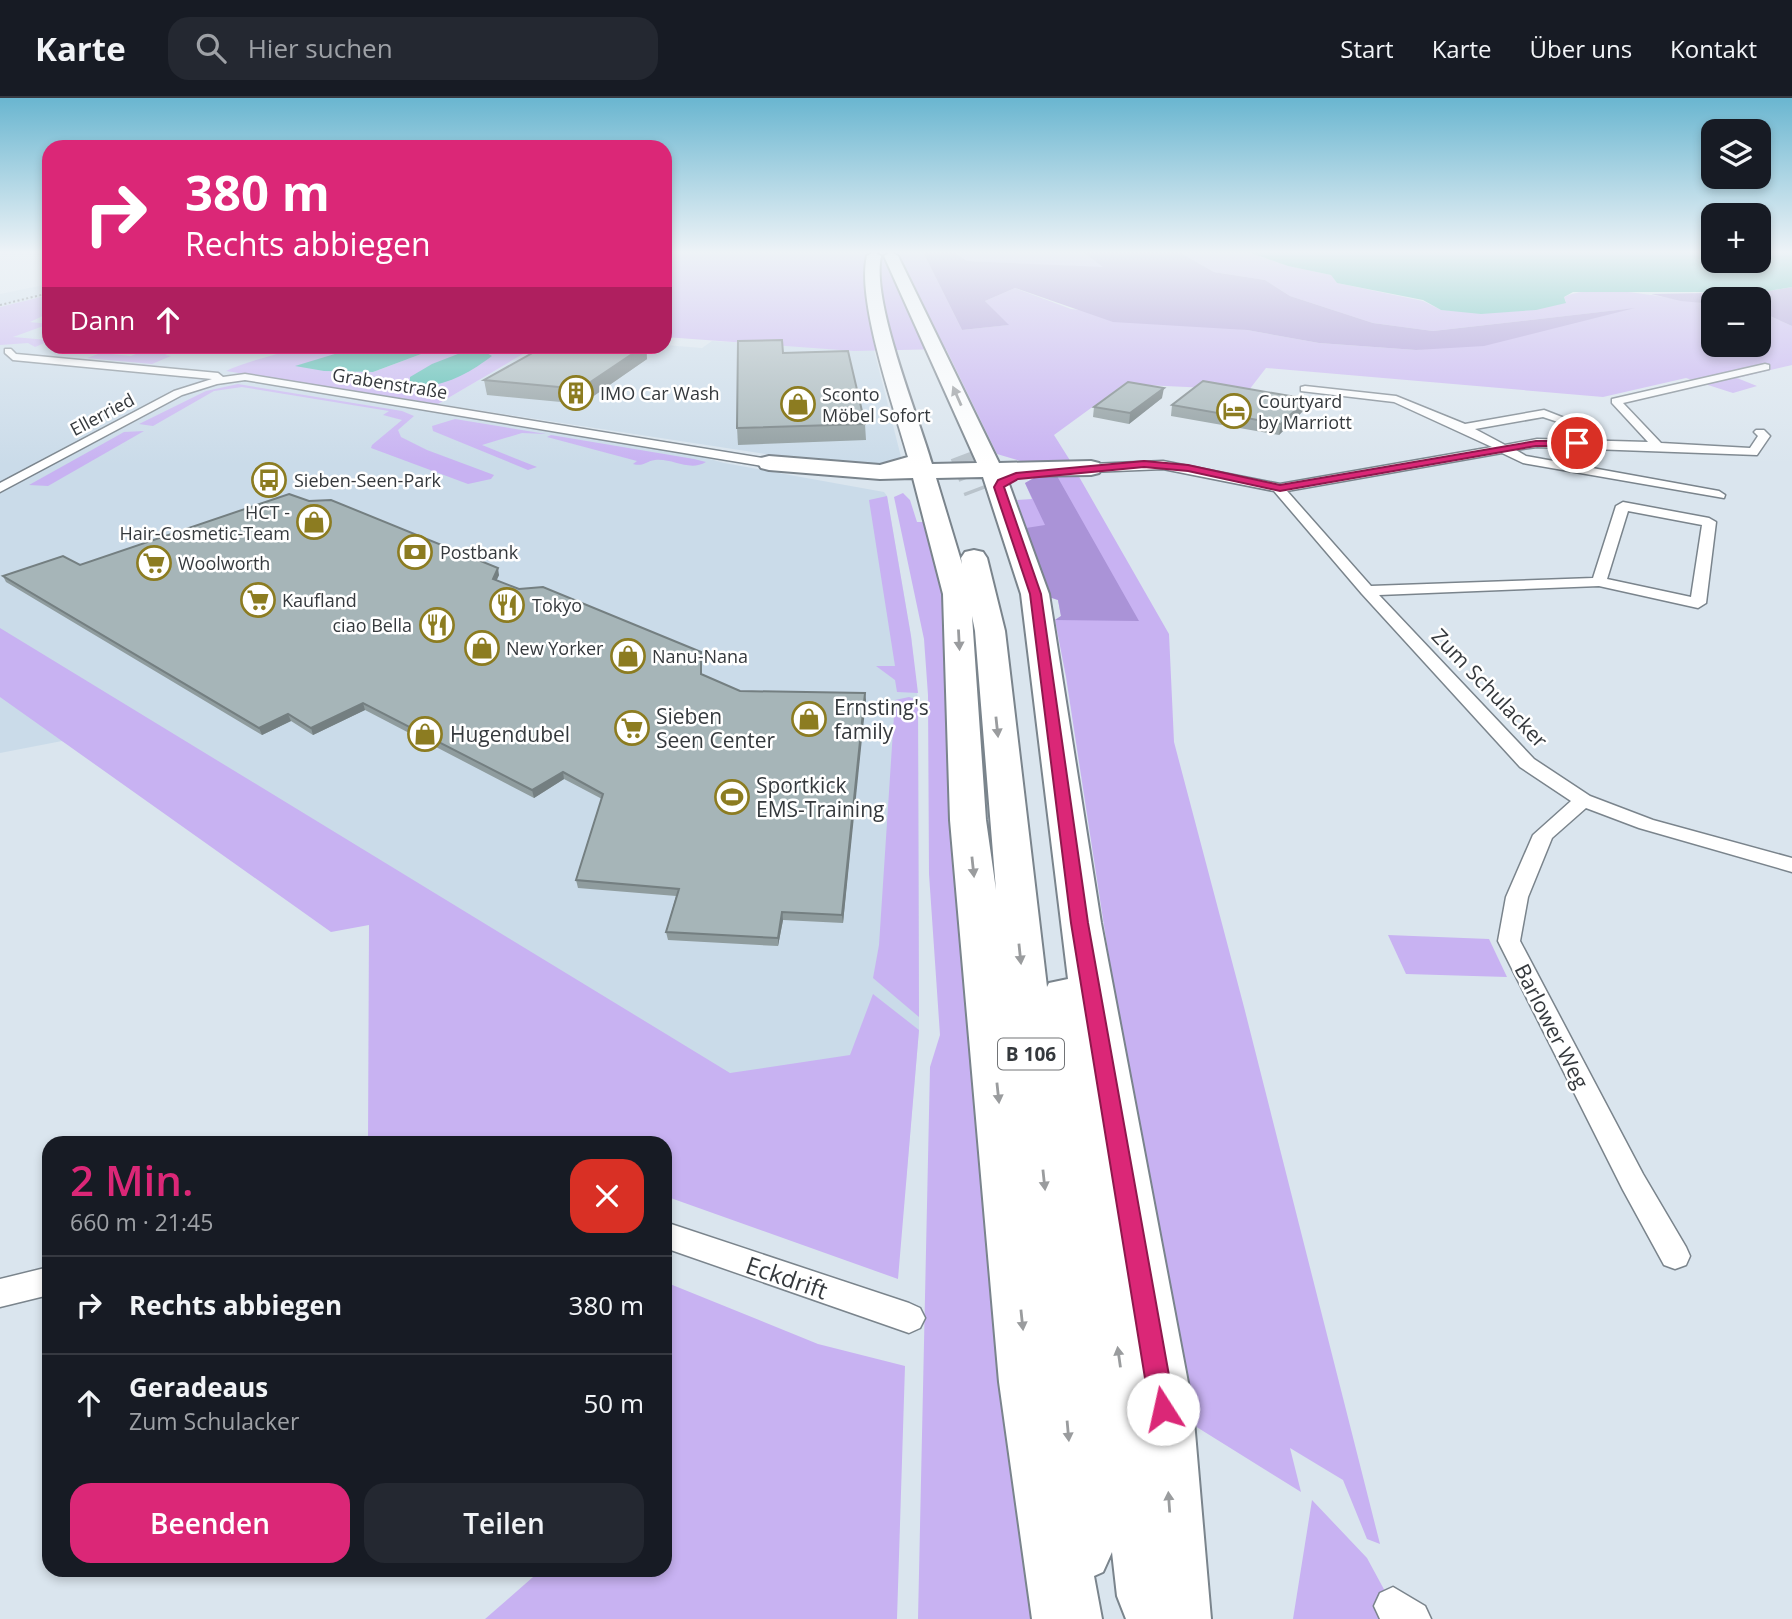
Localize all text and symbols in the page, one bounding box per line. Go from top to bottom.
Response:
search box [168,17,658,80]
text: Karte [35,26,126,71]
icon: search [192,29,230,67]
text: Hier suchen [248,30,393,66]
text: Start [1340,32,1394,65]
text: Karte [1432,32,1492,65]
text: Über uns [1530,32,1632,65]
text: Kontakt [1670,32,1757,65]
map controls [1701,119,1771,357]
button: layers [1701,119,1771,189]
text: 380 m [185,159,330,225]
icon: right [70,168,161,259]
button: + [1701,203,1771,273]
text: Rechts abbiegen [185,222,431,265]
button: − [1701,287,1771,357]
icon: ahead [149,301,187,339]
text: Dann [70,302,135,338]
street label: Grabenstraße [331,362,449,404]
building icon: IMO Car Wash [557,374,595,412]
place label: IMO Car Wash [600,381,720,405]
place label: Sconto Möbel Sofort [822,382,931,427]
shop icon: Sconto Möbel Sofort [779,385,817,423]
one-way arrow [951,386,963,406]
street label: Ellerried [66,387,138,441]
place label: Courtyard by Marriott [1258,389,1352,434]
hotel icon: Courtyard by Marriott [1215,392,1253,430]
pin [1547,413,1607,473]
icon: arrive [1558,424,1596,462]
bus stop icon: Sieben-Seen-Park [250,461,288,499]
place label: Sieben-Seen-Park [294,468,442,492]
place label: HCT - Hair-Cosmetic-Team [119,500,290,545]
shop icon: HCT - Hair-Cosmetic-Team [295,503,333,541]
bank icon: Postbank [396,533,434,571]
place label: Postbank [440,540,519,564]
supermarket icon: Woolworth [135,544,173,582]
place label: Woolworth [178,551,270,575]
supermarket icon: Kaufland [239,581,277,619]
restaurant icon: Tokyo [488,586,526,624]
place label: Kaufland [282,588,357,612]
place label: Tokyo [532,593,582,617]
restaurant icon: ciao Bella [418,606,456,644]
place label: ciao Bella [333,613,412,637]
street label: Zum Schulacker [1426,622,1554,754]
shop icon: New Yorker [463,629,501,667]
one-way arrow [954,629,965,651]
place label: New Yorker [506,636,604,660]
shop icon: Nanu-Nana [609,637,647,675]
place label: Nanu-Nana [652,644,748,668]
place label: Ernsting's family [834,693,929,745]
shop icon: Ernsting's family [790,700,828,738]
place label: Sieben Seen Center [656,702,776,754]
supermarket icon: Sieben Seen Center [613,709,651,747]
shop icon: Hugendubel [406,715,444,753]
one-way arrow [992,717,1003,739]
place label: Hugendubel [450,720,570,748]
place label: Sportkick EMS-Training [756,771,884,823]
sports icon: Sportkick EMS-Training [713,778,751,816]
one-way arrow [968,856,979,878]
one-way arrow [1015,943,1026,965]
street label: Barlower Weg [1509,959,1595,1093]
road number: B 106 [998,1038,1064,1070]
one-way arrow [992,1083,1003,1105]
text: 2 Min. [70,1151,194,1208]
button: close [570,1159,644,1233]
one-way arrow [1038,1169,1049,1191]
text: 660 m · 21:45 [70,1206,213,1238]
street label: Eckdrift [742,1248,832,1306]
icon: right [70,1286,108,1324]
text: Rechts abbiegen [129,1287,342,1323]
text: 380 m [569,1287,644,1323]
one-way arrow [1017,1309,1028,1331]
one-way arrow [1114,1346,1125,1368]
text: Geradeaus [129,1369,268,1405]
position arrow [1126,1372,1200,1446]
icon: ahead [70,1384,108,1422]
text: 50 m [583,1385,644,1421]
text: Zum Schulacker [129,1405,299,1437]
one-way arrow [1063,1420,1074,1442]
button: Beenden [70,1483,350,1563]
button: Teilen [364,1483,644,1563]
one-way arrow [1163,1491,1174,1513]

